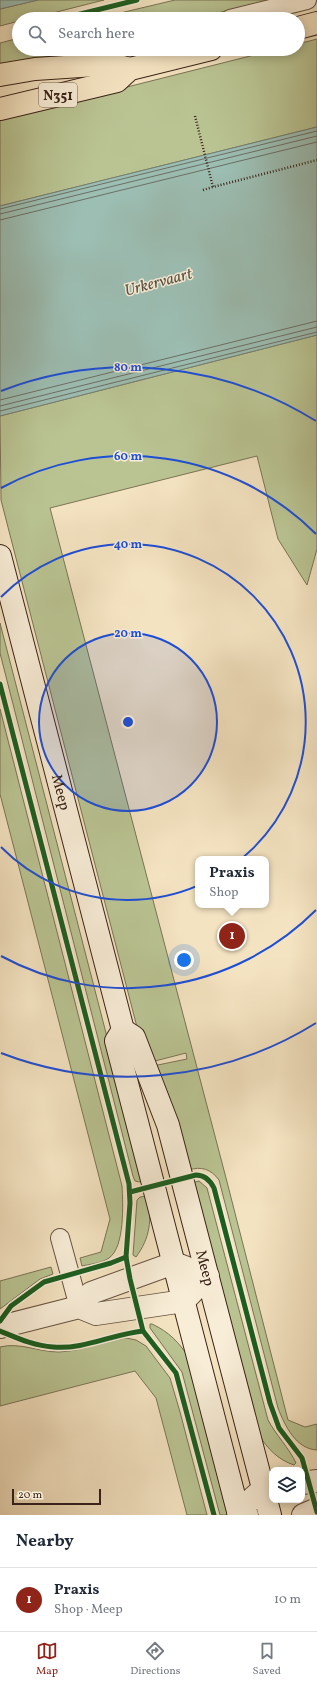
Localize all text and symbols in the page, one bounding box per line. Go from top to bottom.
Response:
search box [12,12,305,56]
icon: search [26,23,48,45]
text: Search here [58,24,135,45]
road number: N351 [39,83,77,107]
water label: Urkervaart [122,263,196,302]
text: 80 m [114,360,142,376]
text: 60 m [114,449,142,465]
text: 40 m [114,537,143,553]
text: 20 m [114,626,142,642]
centre of rings [121,715,135,729]
street label: Meep [45,772,75,813]
popup [195,856,269,908]
text: Praxis [209,863,255,884]
text: Shop [209,884,239,902]
pin: 1 [219,921,245,951]
your location [174,950,194,970]
street label: Meep [189,1248,219,1289]
map controls [269,1467,305,1503]
button: layers [269,1467,305,1503]
scale bar [12,1487,101,1506]
text: 20 m [18,1488,42,1503]
text: Nearby [16,1530,74,1553]
text: Praxis [54,1580,100,1601]
text: 1 [26,1591,32,1609]
text: 10 m [274,1591,301,1609]
text: Shop · Meep [54,1601,123,1619]
tab: Map [36,1640,58,1679]
tab: Directions [130,1640,181,1679]
tab: Saved [253,1640,281,1679]

